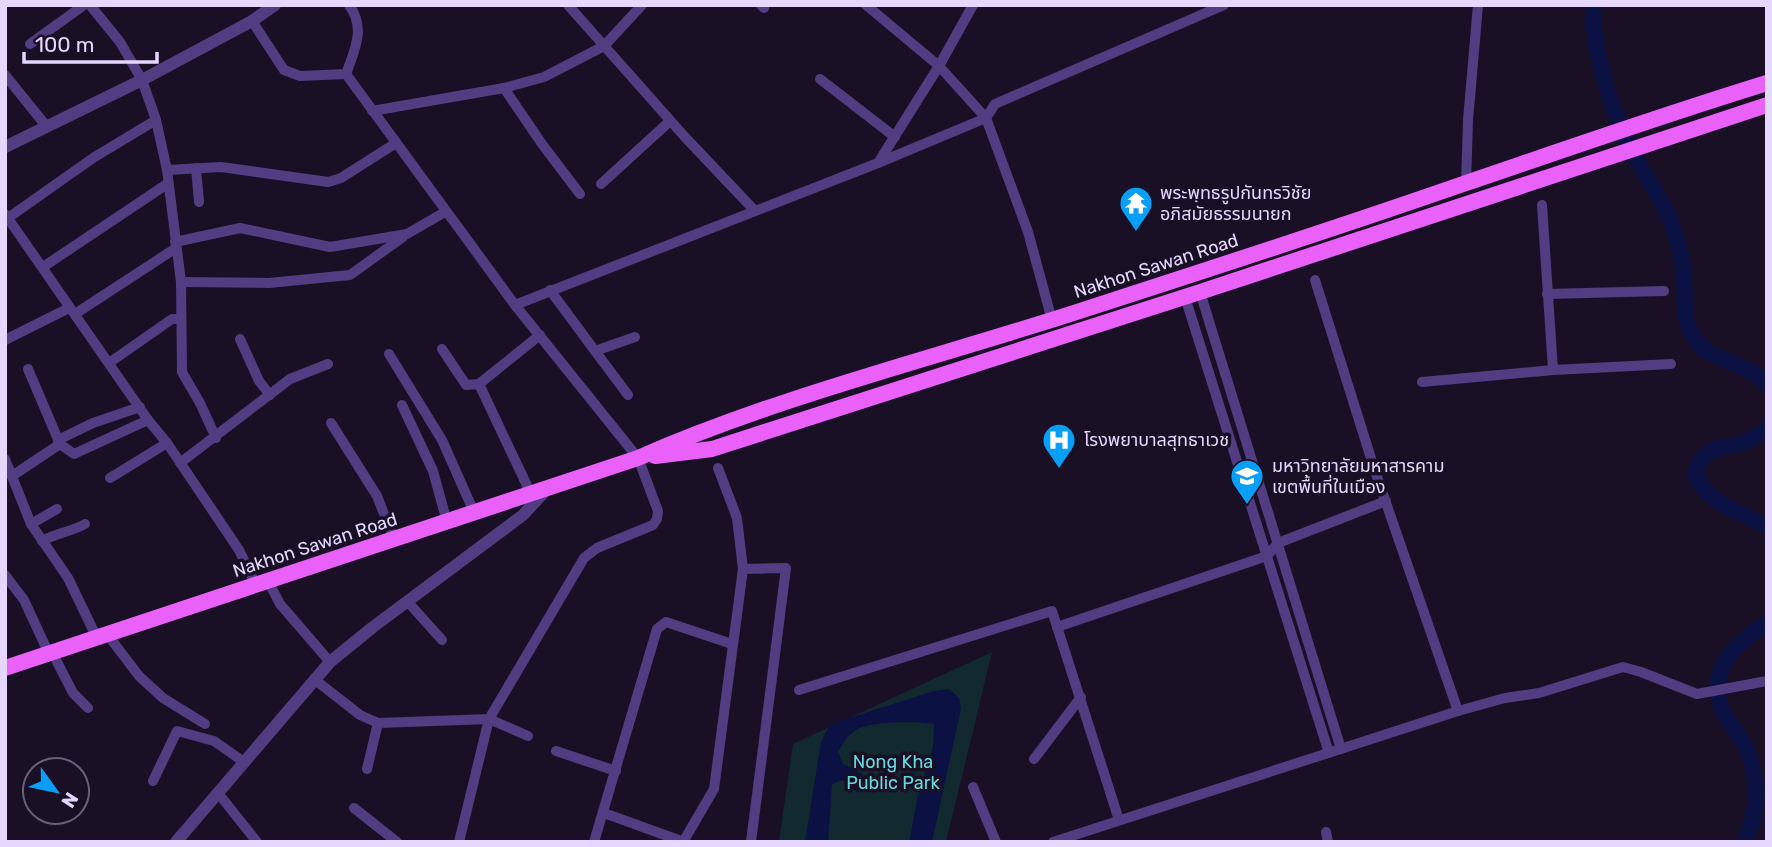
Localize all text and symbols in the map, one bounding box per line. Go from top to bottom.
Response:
scale bar [24,21,158,65]
text: 100 m [35,32,94,57]
place label: พระพุทธรูปกันทรวิชัย อภิสมัยธรรมนายก [1160,182,1311,225]
temple icon: พระพุทธรูปกันทรวิชัย อภิสมัยธรรมนายก [1117,184,1155,233]
street label: Nakhon Sawan Road [1071,229,1241,303]
hospital icon: โรงพยาบาลสุทธาเวช [1040,421,1078,470]
place label: โรงพยาบาลสุทธาเวช [1084,429,1229,451]
place label: มหาวิทยาลัยมหาสารคาม เขตพื้นที่ในเมือง [1272,455,1444,498]
school or university icon: มหาวิทยาลัยมหาสารคาม เขตพื้นที่ในเมือง [1228,457,1266,506]
street label: Nakhon Sawan Road [230,508,400,582]
park label: Nong Kha Public Park [846,751,941,794]
north arrow [21,756,91,826]
text: N [56,788,83,812]

